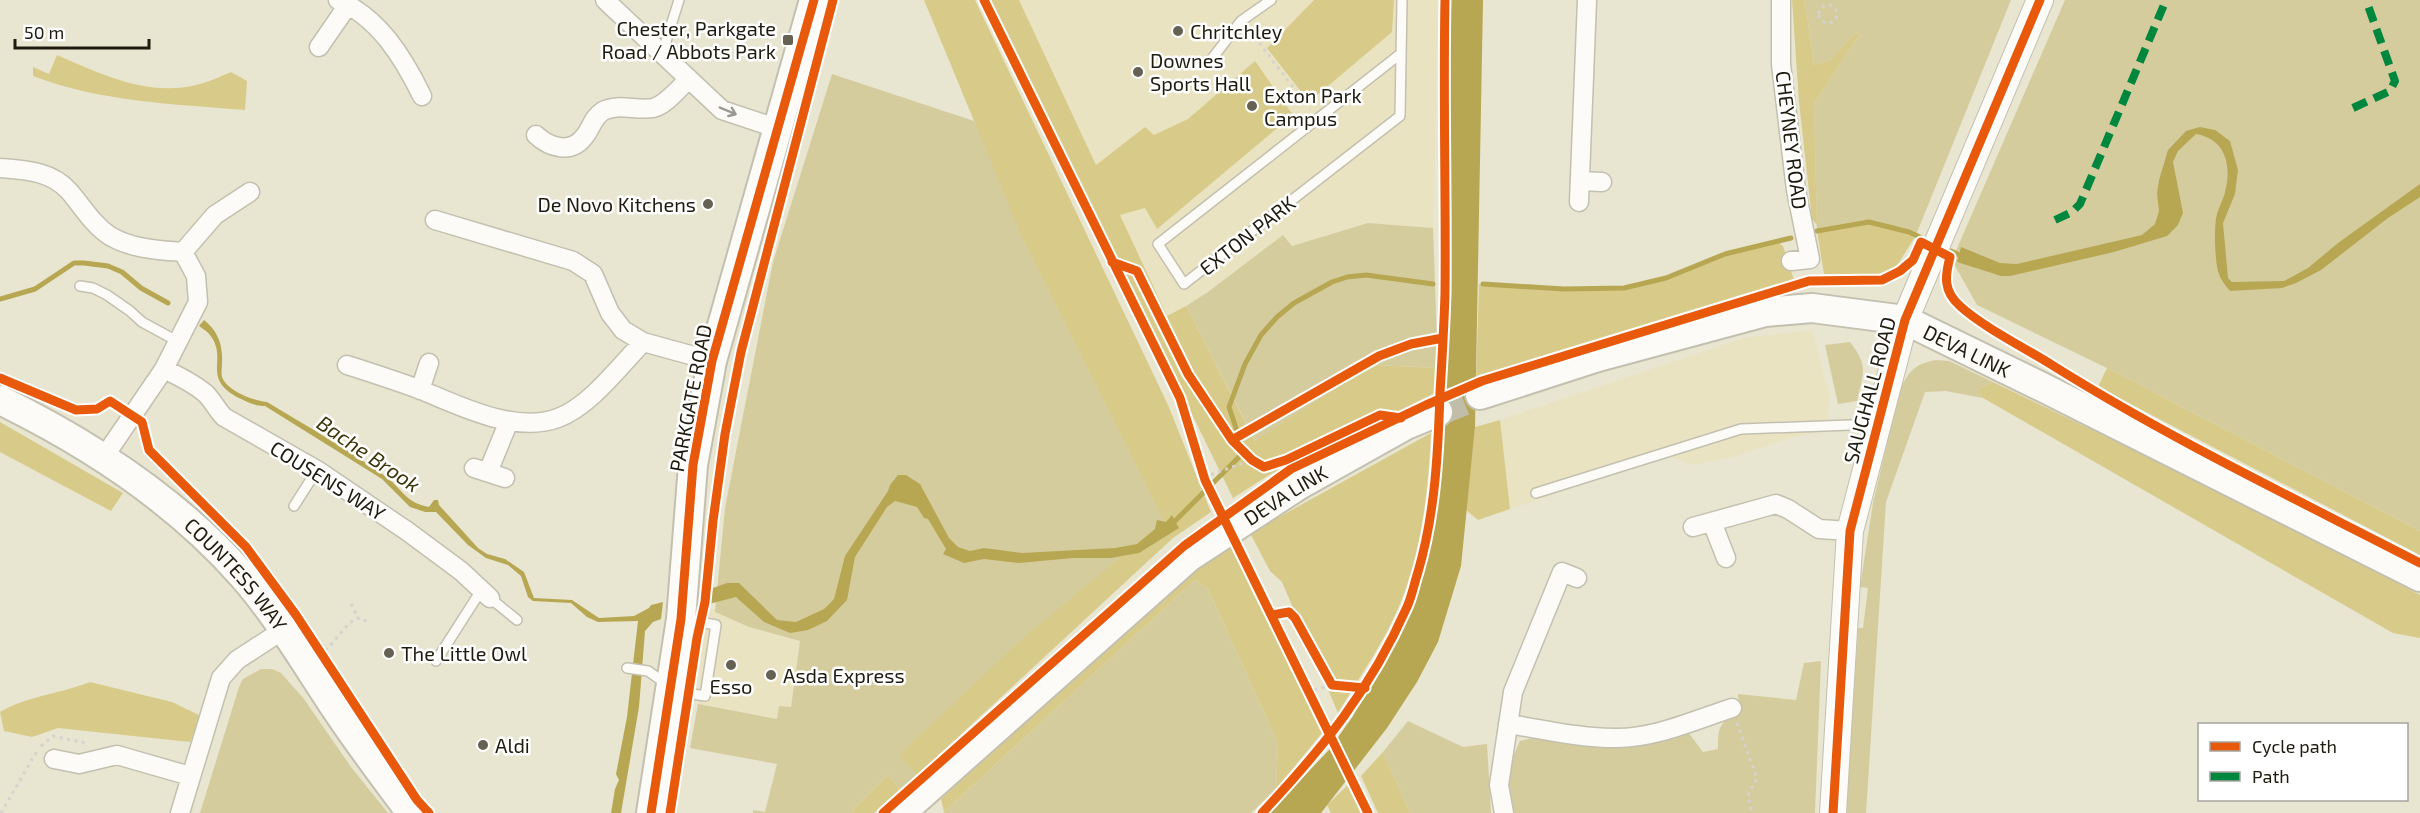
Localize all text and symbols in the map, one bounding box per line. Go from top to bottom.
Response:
scale bar [15,12,148,50]
place label: Chester, Parkgate Road / Abbots Park [601,16,776,63]
place label: Chritchley [1190,19,1283,43]
text: 50 m [24,21,64,43]
marker: Chritchley [1171,24,1185,38]
marker: Chester, Parkgate Road / Abbots Park [781,33,795,47]
place label: Downes Sports Hall [1150,48,1251,95]
marker: Downes Sports Hall [1131,65,1145,79]
street label: CHEYNEY ROAD [1772,69,1812,211]
place label: Exton Park Campus [1264,83,1362,130]
marker: Exton Park Campus [1245,99,1259,113]
one-way arrow [718,106,736,118]
street label: EXTON PARK [1195,190,1300,280]
place label: De Novo Kitchens [538,192,696,216]
marker: De Novo Kitchens [701,197,715,211]
street label: SAUGHALL ROAD [1838,314,1900,466]
street label: DEVA LINK [1920,319,2015,382]
street label: PARKGATE ROAD [664,322,716,474]
water label: Bache Brook [313,409,425,497]
street label: COUSENS WAY [266,435,390,525]
street label: DEVA LINK [1239,460,1331,530]
street label: COUNTESS WAY [180,512,293,635]
place label: The Little Owl [401,641,527,665]
marker: The Little Owl [382,646,396,660]
marker: Esso [724,658,738,672]
place label: Asda Express [783,663,905,687]
marker: Asda Express [764,668,778,682]
place label: Esso [710,674,752,698]
legend [2198,723,2408,801]
place label: Aldi [495,733,530,757]
text: Cycle path [2252,735,2337,757]
marker: Aldi [476,738,490,752]
text: Path [2252,765,2290,787]

